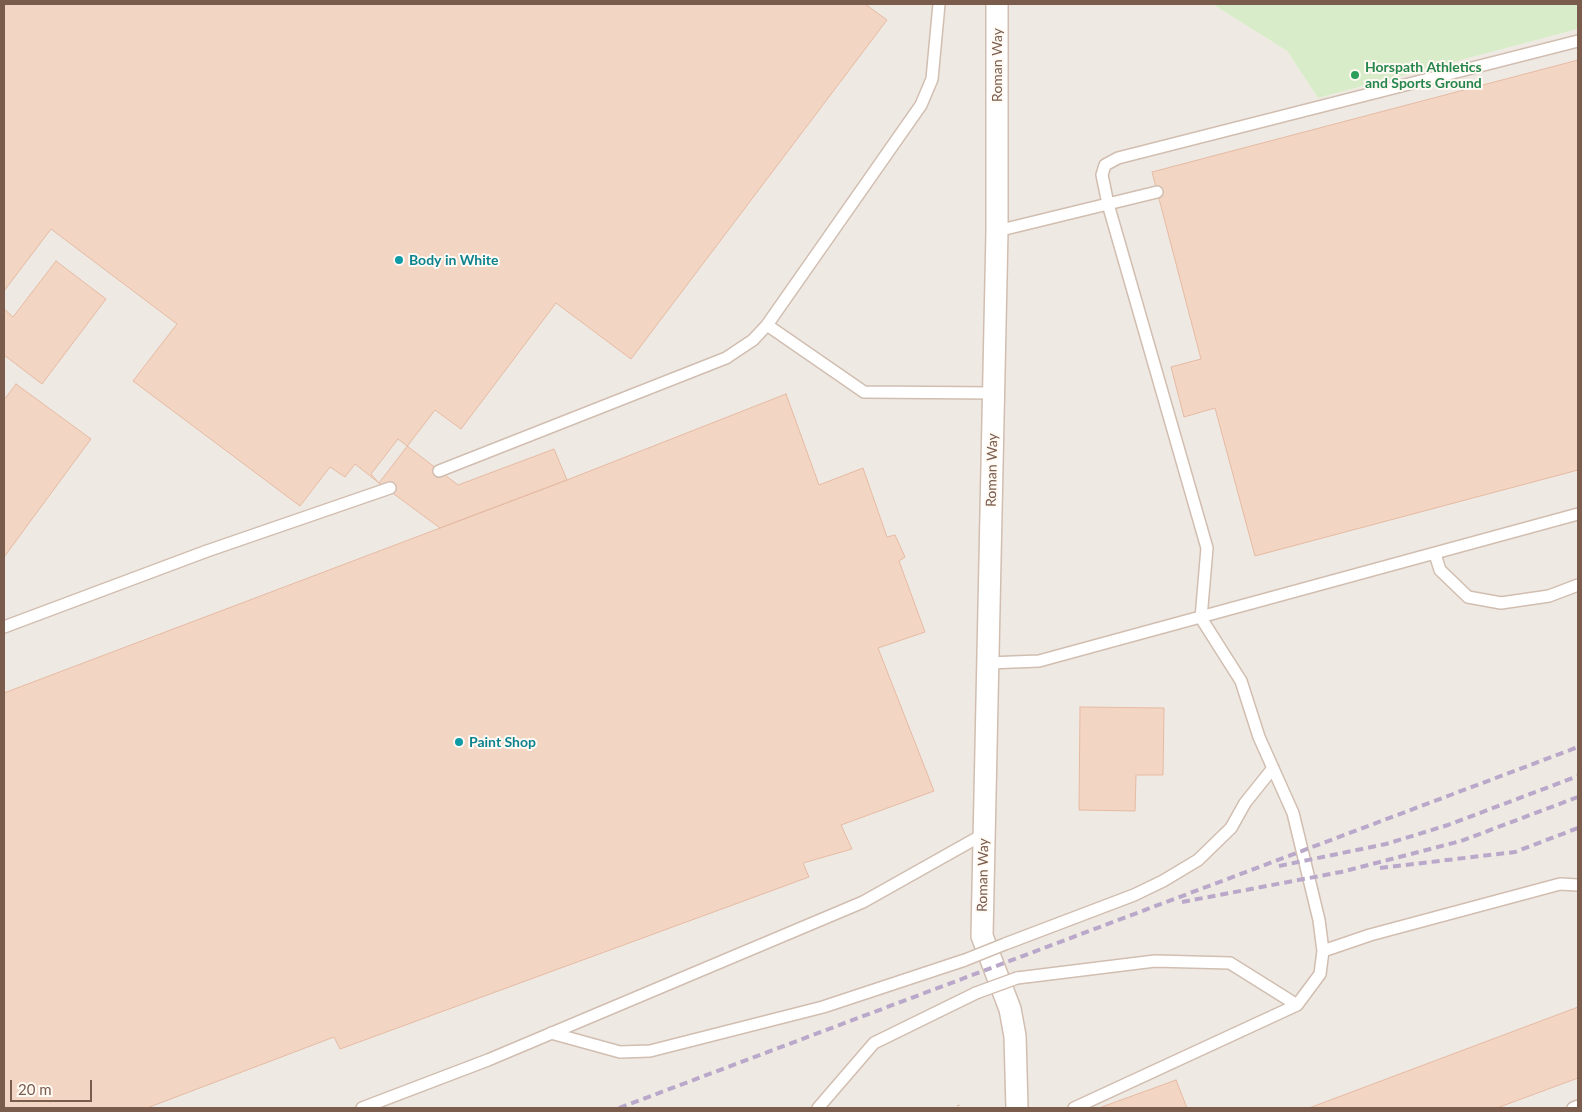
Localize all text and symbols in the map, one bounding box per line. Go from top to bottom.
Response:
street label: Roman Way [989,28,1005,102]
place label: Horspath Athletics and Sports Ground [1365,59,1482,92]
marker: Horspath Athletics and Sports Ground [1349,69,1361,81]
place label: Body in White [409,252,498,268]
marker: Body in White [393,254,405,266]
street label: Roman Way [983,433,1001,507]
place label: Paint Shop [469,734,536,750]
marker: Paint Shop [453,736,465,748]
street label: Roman Way [974,838,992,912]
scale bar [12,1070,95,1102]
text: 20 m [18,1080,52,1098]

